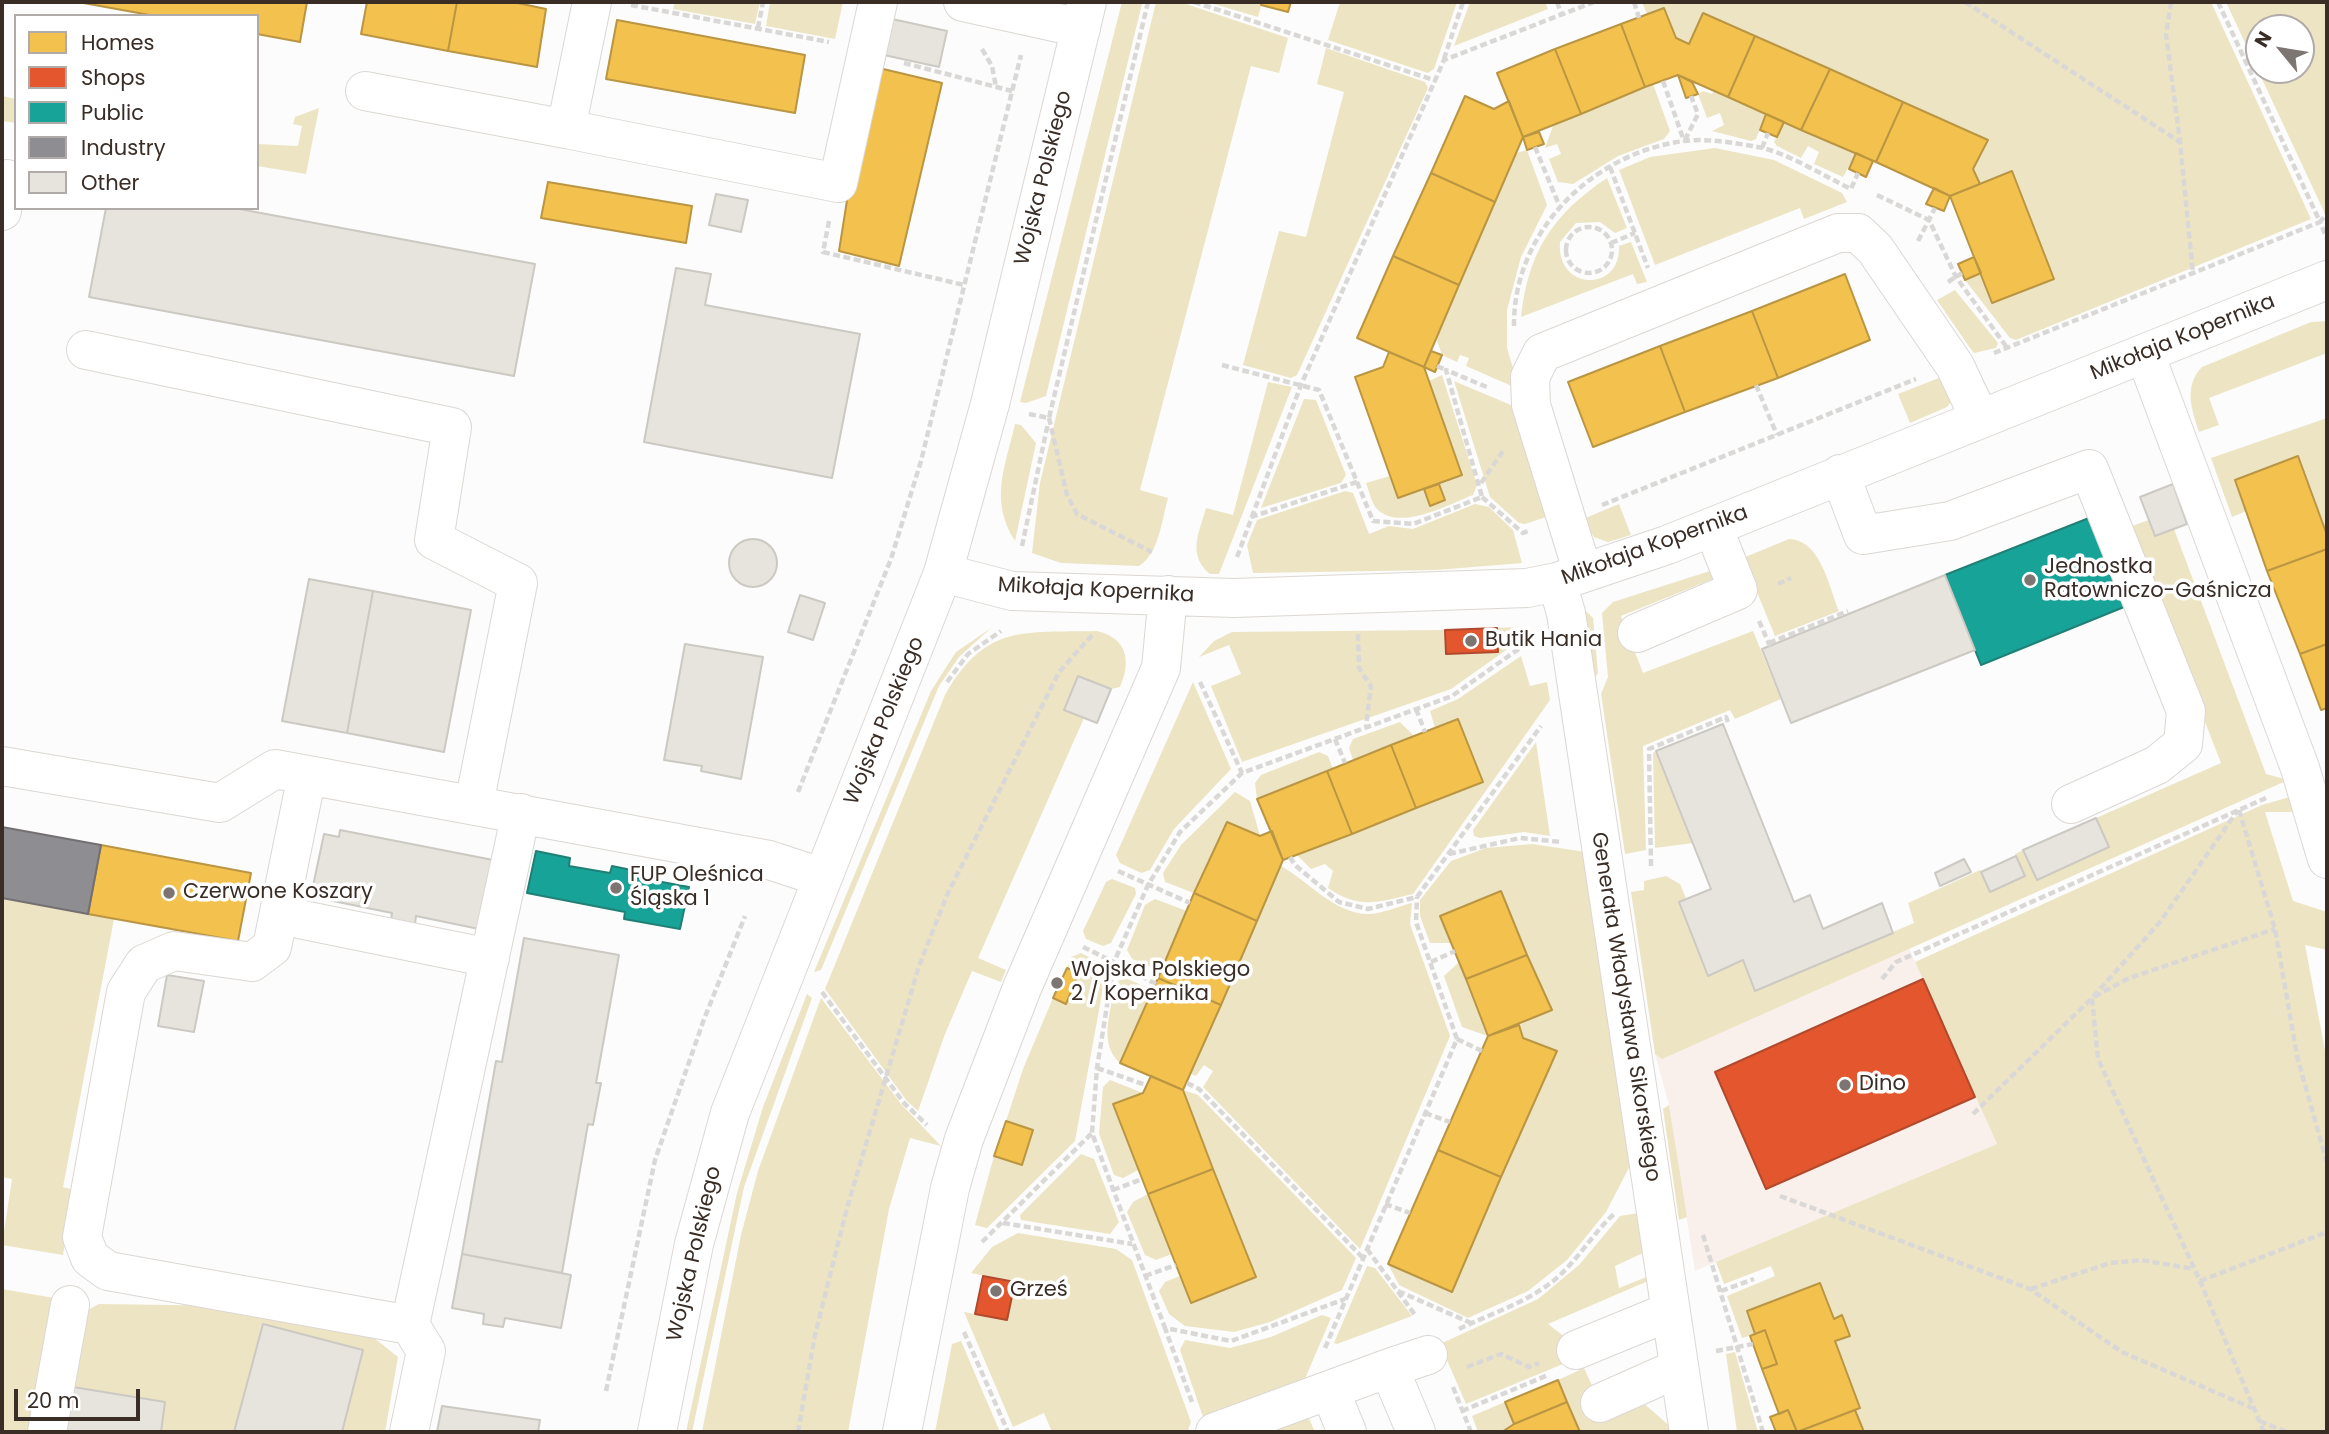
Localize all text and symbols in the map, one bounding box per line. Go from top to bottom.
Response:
legend [14,14,259,210]
north arrow [2245,14,2315,84]
text: N [2248,26,2278,52]
text: Homes [81,28,155,57]
text: Shops [81,63,145,92]
street label: Wojska Polskiego [1010,88,1078,268]
text: Public [81,98,144,127]
text: Industry [81,133,166,162]
text: Other [81,168,139,197]
street label: Mikołaja Kopernika [2087,289,2279,387]
street label: Mikołaja Kopernika [1558,501,1752,591]
place label: Jednostka Ratowniczo-Gaśnicza [2044,555,2272,605]
marker: Jednostka Ratowniczo-Gaśnicza [2022,572,2038,588]
street label: Mikołaja Kopernika [997,573,1195,609]
place label: Butik Hania [1485,628,1602,654]
street label: Wojska Polskiego [840,633,930,809]
marker: Butik Hania [1463,633,1479,649]
street label: Generała Władysława Sikorskiego [1585,830,1665,1184]
place label: FUP Oleśnica Śląska 1 [630,863,764,913]
place label: Czerwone Koszary [183,880,373,906]
marker: FUP Oleśnica Śląska 1 [608,880,624,896]
marker: Czerwone Koszary [161,885,177,901]
place label: Wojska Polskiego 2 / Kopernika [1071,958,1250,1008]
marker: Wojska Polskiego 2 / Kopernika [1049,975,1065,991]
place label: Dino [1859,1072,1906,1098]
marker: Dino [1837,1077,1853,1093]
street label: Wojska Polskiego [663,1164,727,1344]
place label: Grześ [1010,1278,1068,1304]
marker: Grześ [988,1283,1004,1299]
scale bar [18,1374,144,1418]
text: 20 m [27,1386,80,1415]

